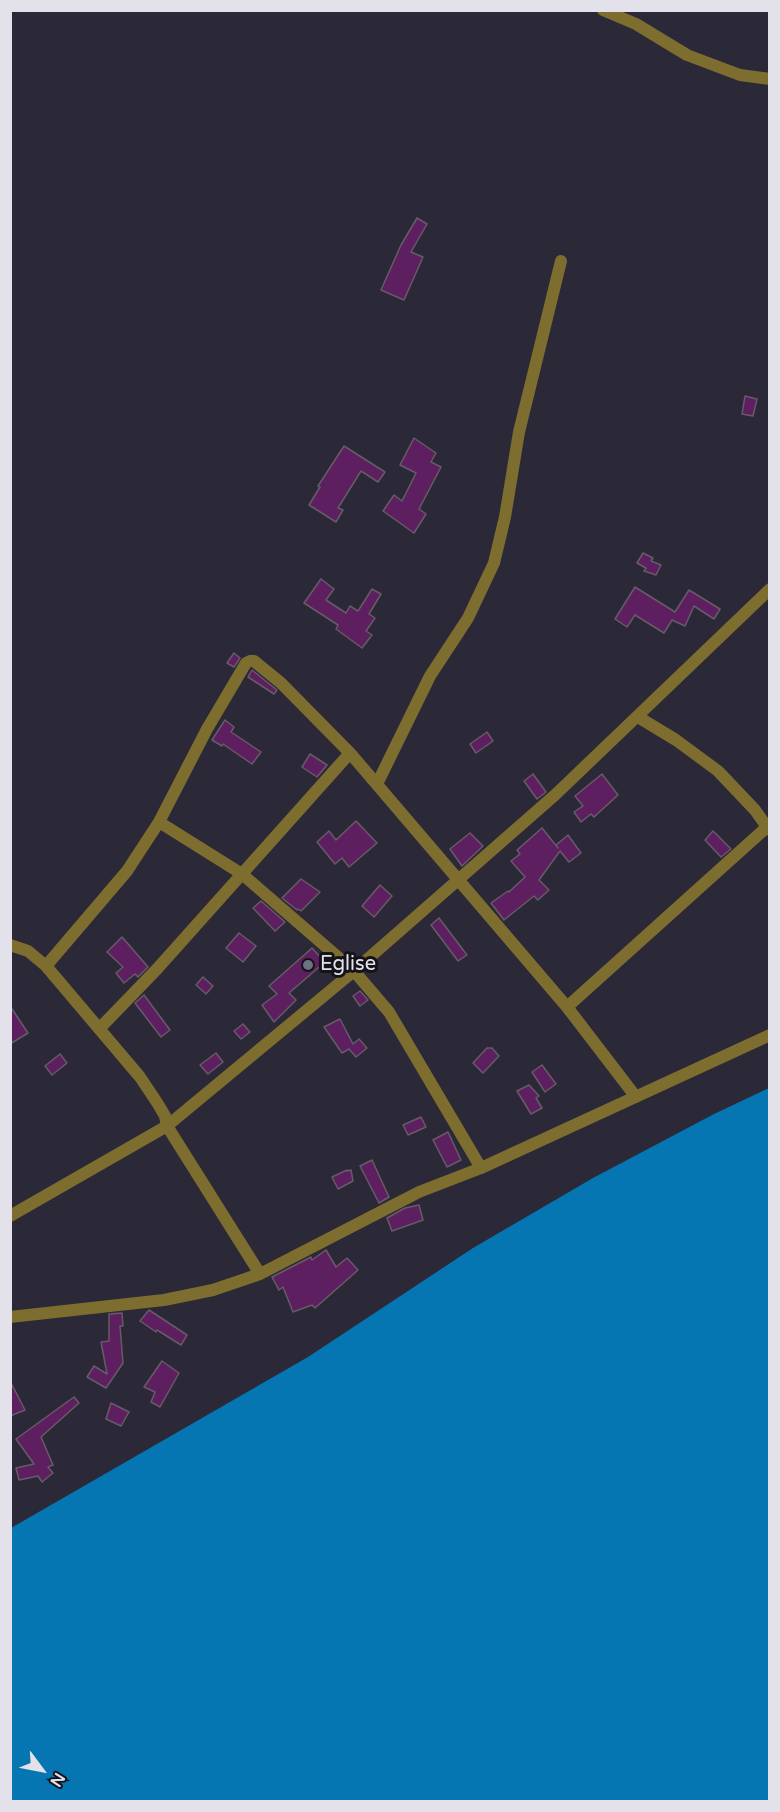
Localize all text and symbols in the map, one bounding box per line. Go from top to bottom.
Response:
place label: Eglise [320,953,376,977]
marker: Eglise [301,958,315,972]
north arrow [12,1740,72,1800]
text: N [45,1769,69,1790]

